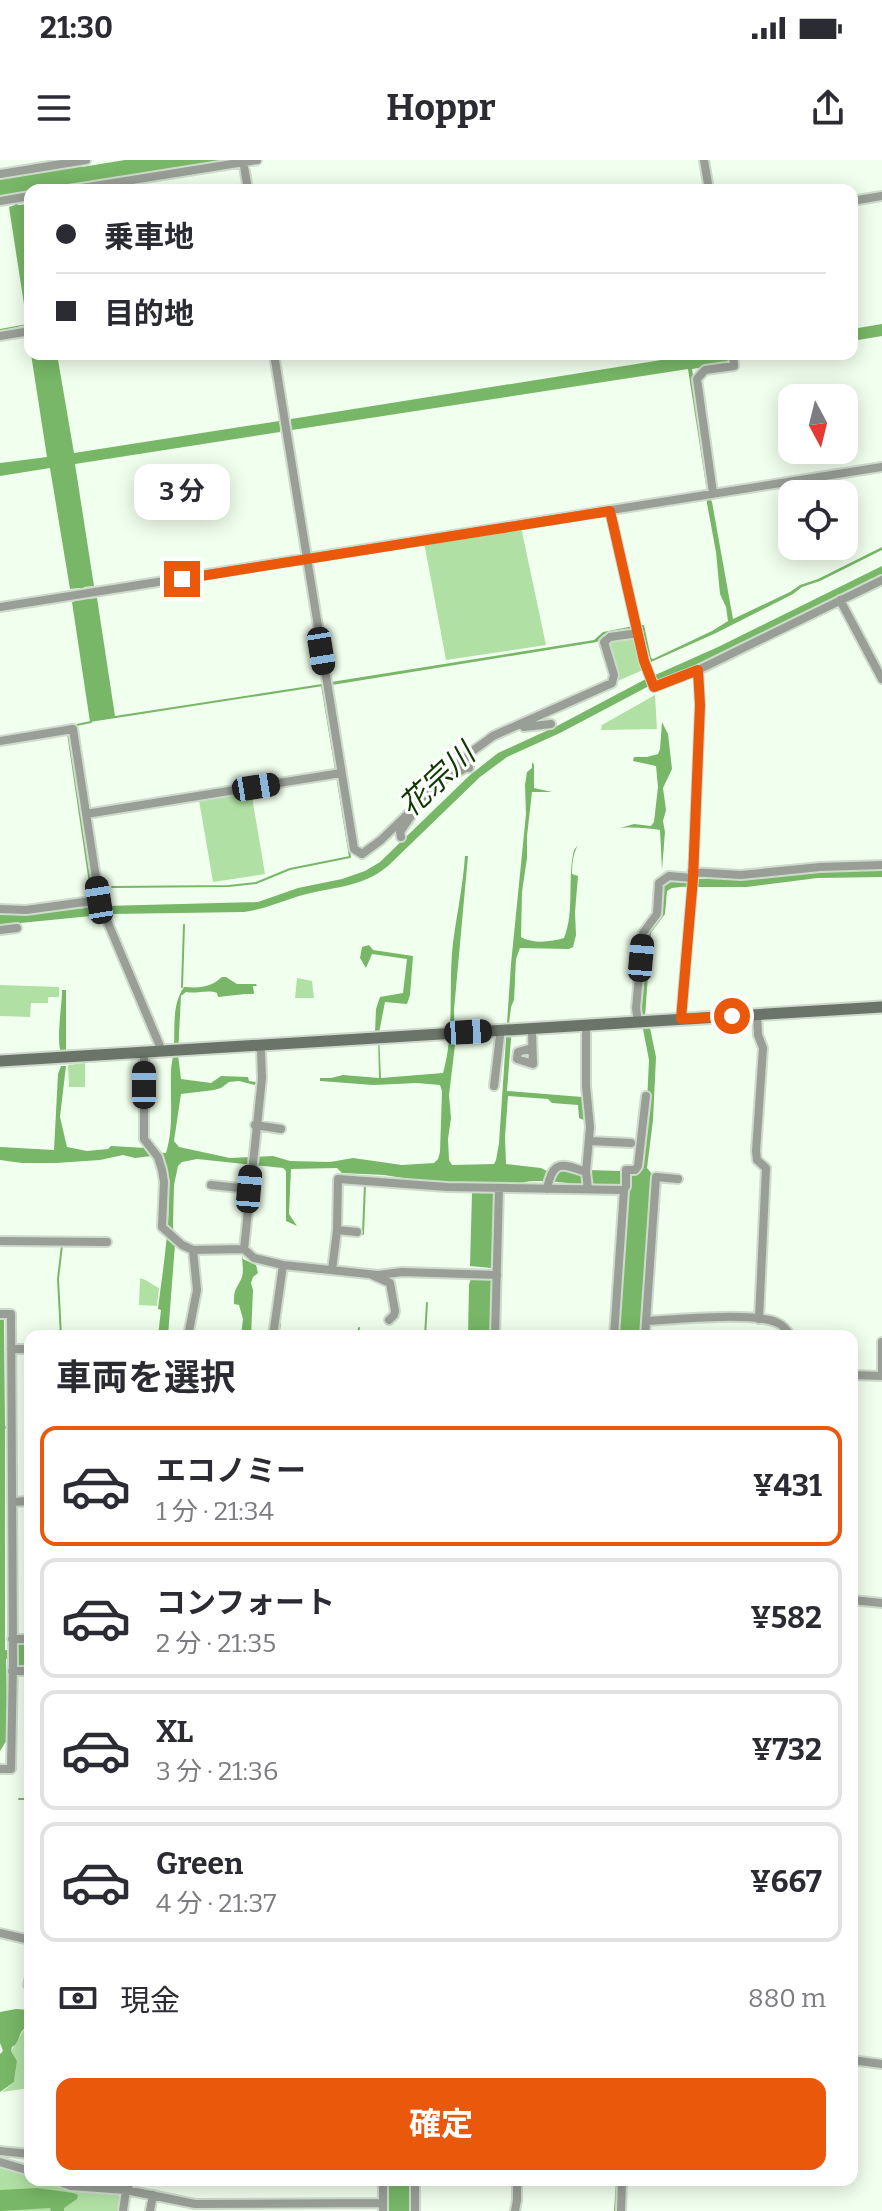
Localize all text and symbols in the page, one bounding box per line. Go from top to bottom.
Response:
text: 21:30 [40,10,113,46]
icon: menu [32,86,76,130]
text: Hoppr [386,86,496,130]
icon: share [806,86,850,130]
text: 乗車地 [104,219,194,255]
text: 目的地 [104,296,194,332]
north arrow [778,384,858,464]
map controls [778,384,858,560]
callout: 3 分 [134,463,230,519]
text: 3 分 [159,476,205,507]
button: locate [778,480,858,560]
route end [164,561,200,597]
car [305,625,337,677]
water label: 花宗川 [392,734,484,824]
car [230,771,282,803]
car [83,874,115,926]
car [627,933,655,983]
route start [714,998,750,1034]
car [443,1019,493,1045]
car [132,1061,156,1109]
car [235,1164,263,1214]
text: 車両を選択 [56,1356,236,1400]
icon: car [60,1450,132,1522]
text: エコノミー [156,1453,306,1489]
text: ¥431 [753,1468,822,1504]
text: 1 分 · 21:34 [156,1496,274,1527]
icon: car [60,1582,132,1654]
text: コンフォート [156,1585,335,1621]
text: ¥582 [750,1600,822,1636]
text: 2 分 · 21:35 [156,1628,276,1659]
icon: car [60,1714,132,1786]
text: XL [156,1714,193,1750]
text: ¥732 [751,1732,822,1768]
text: 3 分 · 21:36 [156,1756,278,1787]
icon: car [60,1846,132,1918]
text: Green [156,1846,243,1882]
text: ¥667 [750,1864,822,1900]
text: 4 分 · 21:37 [156,1888,276,1919]
icon: cash [56,1976,100,2020]
text: 現金 [120,1983,180,2019]
text: 880 m [748,1983,826,2014]
button: 確定 [56,2078,826,2170]

